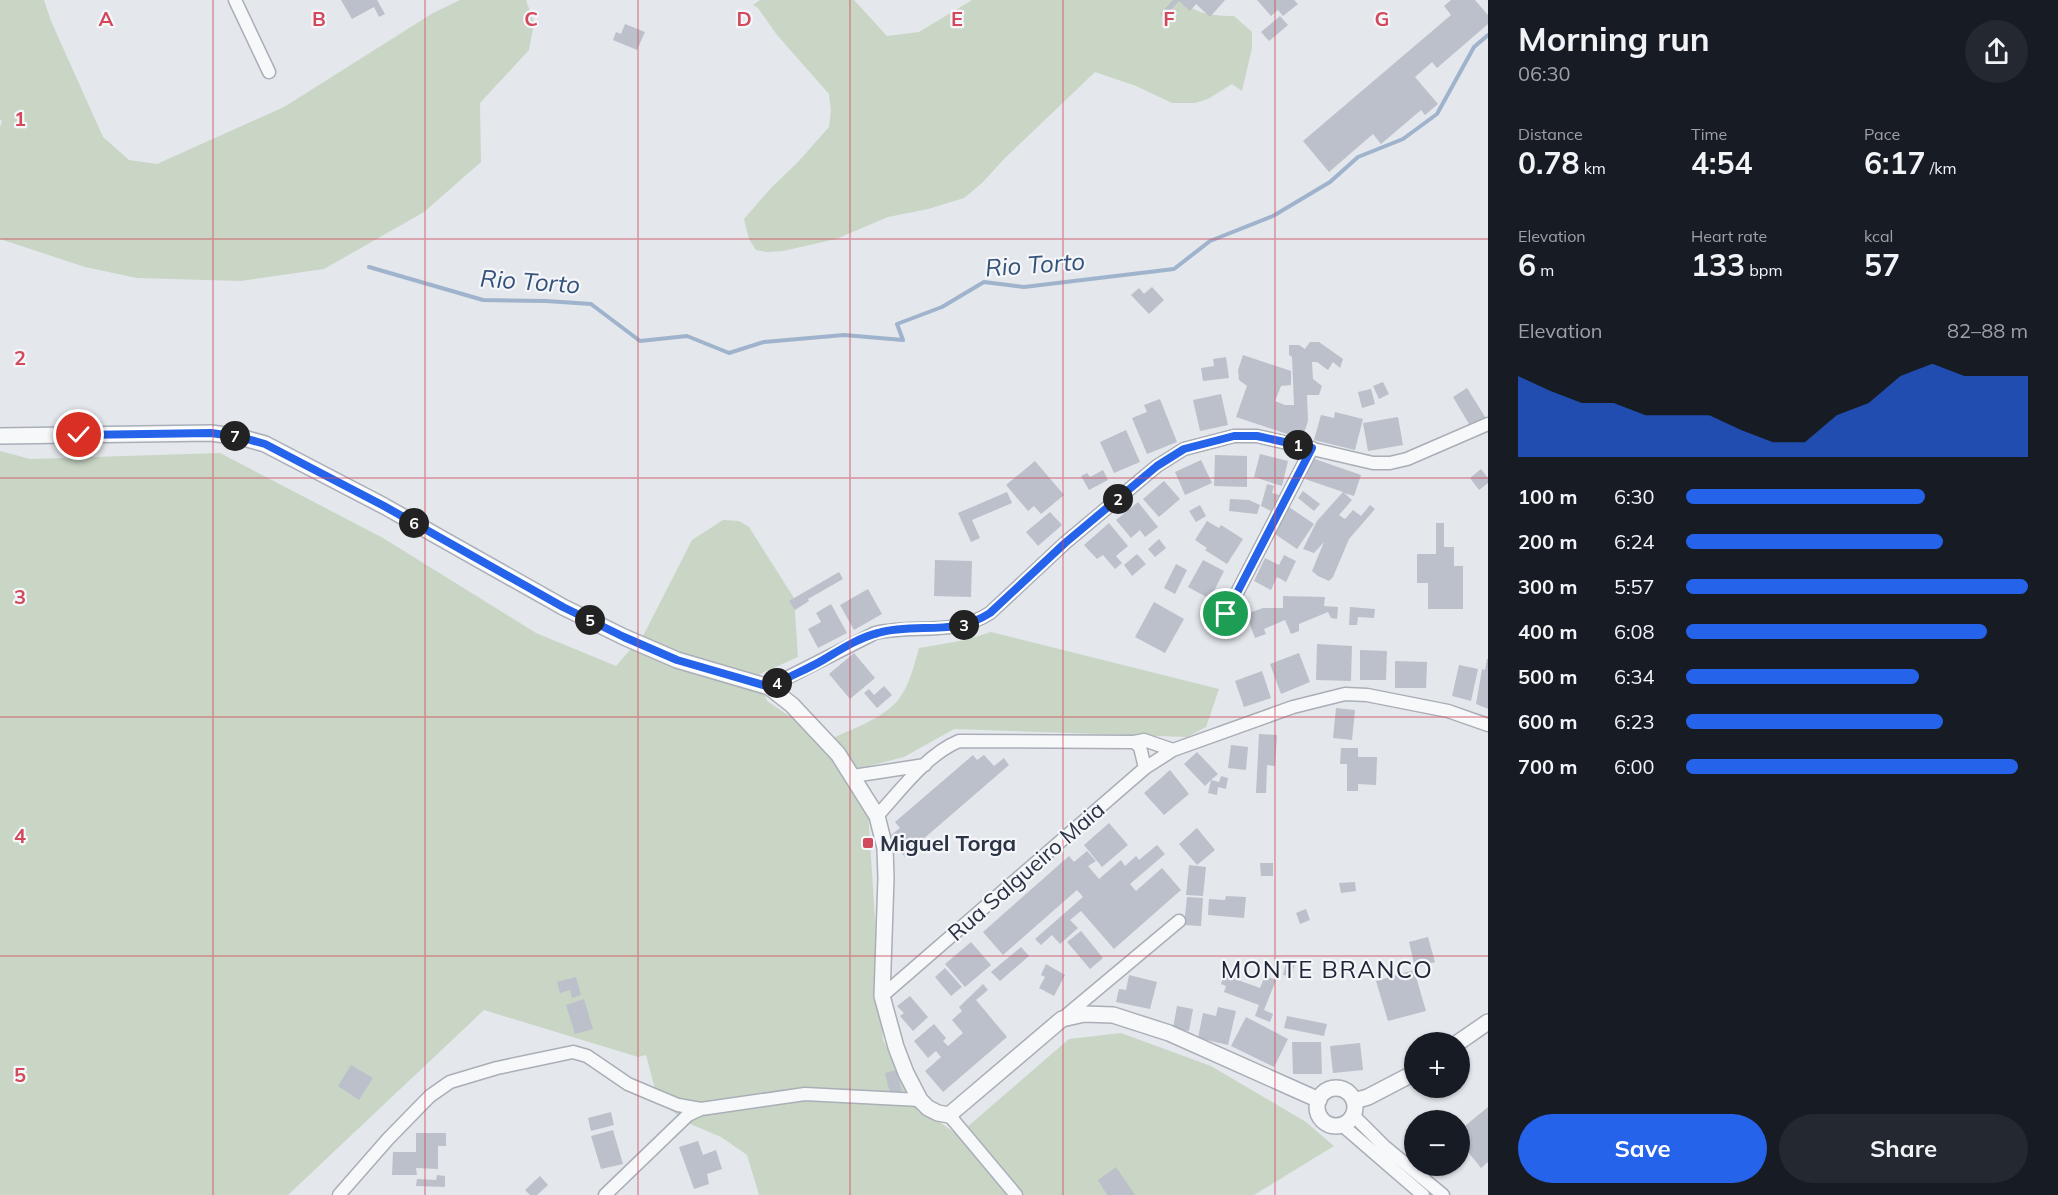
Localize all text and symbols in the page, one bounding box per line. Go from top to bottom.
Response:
text: A [99,6,114,31]
text: B [312,6,326,31]
text: C [524,6,538,31]
text: D [736,6,752,31]
text: E [951,6,963,31]
text: F [1163,6,1175,31]
text: G [1375,6,1389,31]
text: Morning run [1518,18,1710,59]
button: share [1965,20,2028,83]
text: 06:30 [1518,61,1571,86]
text: 1 [14,106,26,131]
text: Distance [1518,124,1583,144]
text: Time [1691,124,1727,144]
text: Pace [1864,124,1900,144]
text: 0.78 [1518,144,1579,182]
text: 4:54 [1691,144,1752,182]
text: 6:17 [1864,144,1925,182]
text: km [1579,158,1606,178]
text: /km [1925,158,1956,178]
text: Elevation [1518,226,1586,246]
text: Heart rate [1691,226,1767,246]
text: kcal [1864,226,1893,246]
water label: Rio Torto [984,246,1086,282]
text: 6 [1518,246,1536,284]
text: 133 [1691,246,1745,284]
text: 57 [1864,246,1900,284]
text: m [1536,260,1554,280]
text: bpm [1745,260,1782,280]
water label: Rio Torto [479,263,581,299]
text: Elevation [1518,318,1603,343]
text: 82–88 m [1947,318,2028,343]
text: 2 [14,345,26,370]
pin [53,409,104,460]
icon: check [62,418,95,451]
pin: 7 [220,421,250,451]
text: 7 [230,426,240,446]
pin: 1 [1283,430,1313,460]
text: 1 [1293,435,1303,455]
pin: 2 [1103,484,1133,514]
text: 100 m [1518,484,1577,509]
text: 6:30 [1614,484,1655,509]
text: 2 [1113,489,1123,509]
pin: 6 [399,508,429,538]
text: 6 [409,513,419,533]
text: 200 m [1518,529,1577,554]
text: 6:24 [1614,529,1655,554]
text: 300 m [1518,574,1577,599]
text: 5:57 [1614,574,1655,599]
text: 3 [14,584,26,609]
pin [1200,588,1251,639]
icon: arrive [1209,597,1242,630]
pin: 5 [575,605,605,635]
text: 5 [585,610,595,630]
pin: 3 [949,610,979,640]
text: 3 [959,615,969,635]
text: 400 m [1518,619,1577,644]
text: 6:08 [1614,619,1655,644]
text: 500 m [1518,664,1577,689]
text: 6:34 [1614,664,1655,689]
pin: 4 [762,668,792,698]
text: 4 [772,673,782,693]
text: 600 m [1518,709,1577,734]
text: 6:23 [1614,709,1655,734]
text: 700 m [1518,754,1577,779]
text: 6:00 [1614,754,1655,779]
street label: Rua Salgueiro Maia [942,795,1110,947]
text: 4 [14,823,26,848]
place label: Miguel Torga [880,829,1016,857]
marker: Miguel Torga [861,836,875,850]
district label: MONTE BRANCO [1221,954,1433,984]
map controls [1404,1032,1470,1176]
button: + [1404,1032,1470,1098]
text: 5 [14,1062,26,1087]
button: − [1404,1110,1470,1176]
button: Save [1518,1114,1767,1183]
button: Share [1779,1114,2028,1183]

